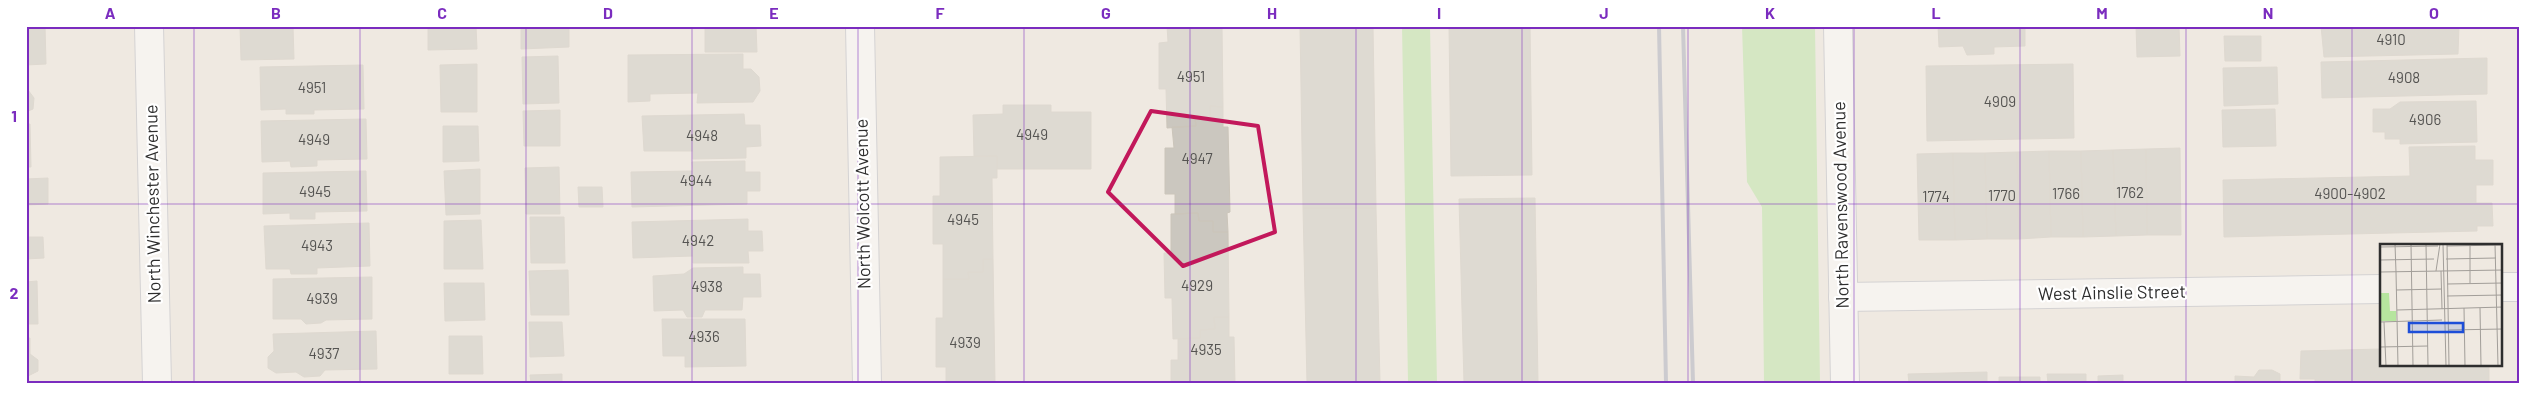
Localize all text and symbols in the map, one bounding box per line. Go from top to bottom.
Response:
text: A [105,3,116,22]
text: B [271,3,281,22]
text: C [437,3,447,22]
text: D [603,3,613,22]
text: E [769,3,779,22]
text: F [936,3,945,22]
text: G [1101,3,1111,22]
text: H [1267,3,1277,22]
text: I [1437,3,1441,22]
text: J [1599,3,1609,22]
text: K [1765,3,1775,22]
text: L [1931,3,1941,22]
text: M [2096,3,2108,22]
text: N [2263,3,2273,22]
text: O [2429,3,2439,22]
house number: 4910 [2376,30,2406,48]
house number: 4951 [1177,67,1205,85]
house number: 4908 [2388,68,2420,86]
house number: 4951 [298,78,326,96]
house number: 4909 [1984,92,2016,110]
street label: North Ravenswood Avenue [1827,101,1853,309]
street label: North Winchester Avenue [139,104,165,304]
text: 1 [11,106,17,125]
house number: 4906 [2409,110,2441,128]
street label: North Wolcott Avenue [850,119,874,289]
house number: 4949 [1016,125,1048,143]
house number: 4948 [686,126,718,144]
house number: 4949 [298,130,330,148]
house number: 4947 [1182,149,1213,167]
house number: 4944 [680,171,712,189]
house number: 4945 [299,182,331,200]
house number: 1762 [2116,183,2144,201]
house number: 1766 [2052,184,2080,202]
house number: 4900-4902 [2314,184,2386,202]
house number: 1770 [1988,186,2016,204]
house number: 1774 [1922,187,1950,205]
house number: 4945 [947,210,979,228]
house number: 4942 [682,231,714,249]
house number: 4943 [301,236,333,254]
inset map [2380,244,2502,366]
house number: 4929 [1181,276,1213,294]
house number: 4938 [691,277,723,295]
street label: West Ainslie Street [2038,280,2186,304]
text: 2 [10,283,19,302]
house number: 4939 [306,289,338,307]
house number: 4936 [688,327,720,345]
house number: 4939 [949,333,981,351]
house number: 4935 [1190,340,1222,358]
house number: 4937 [309,344,339,362]

